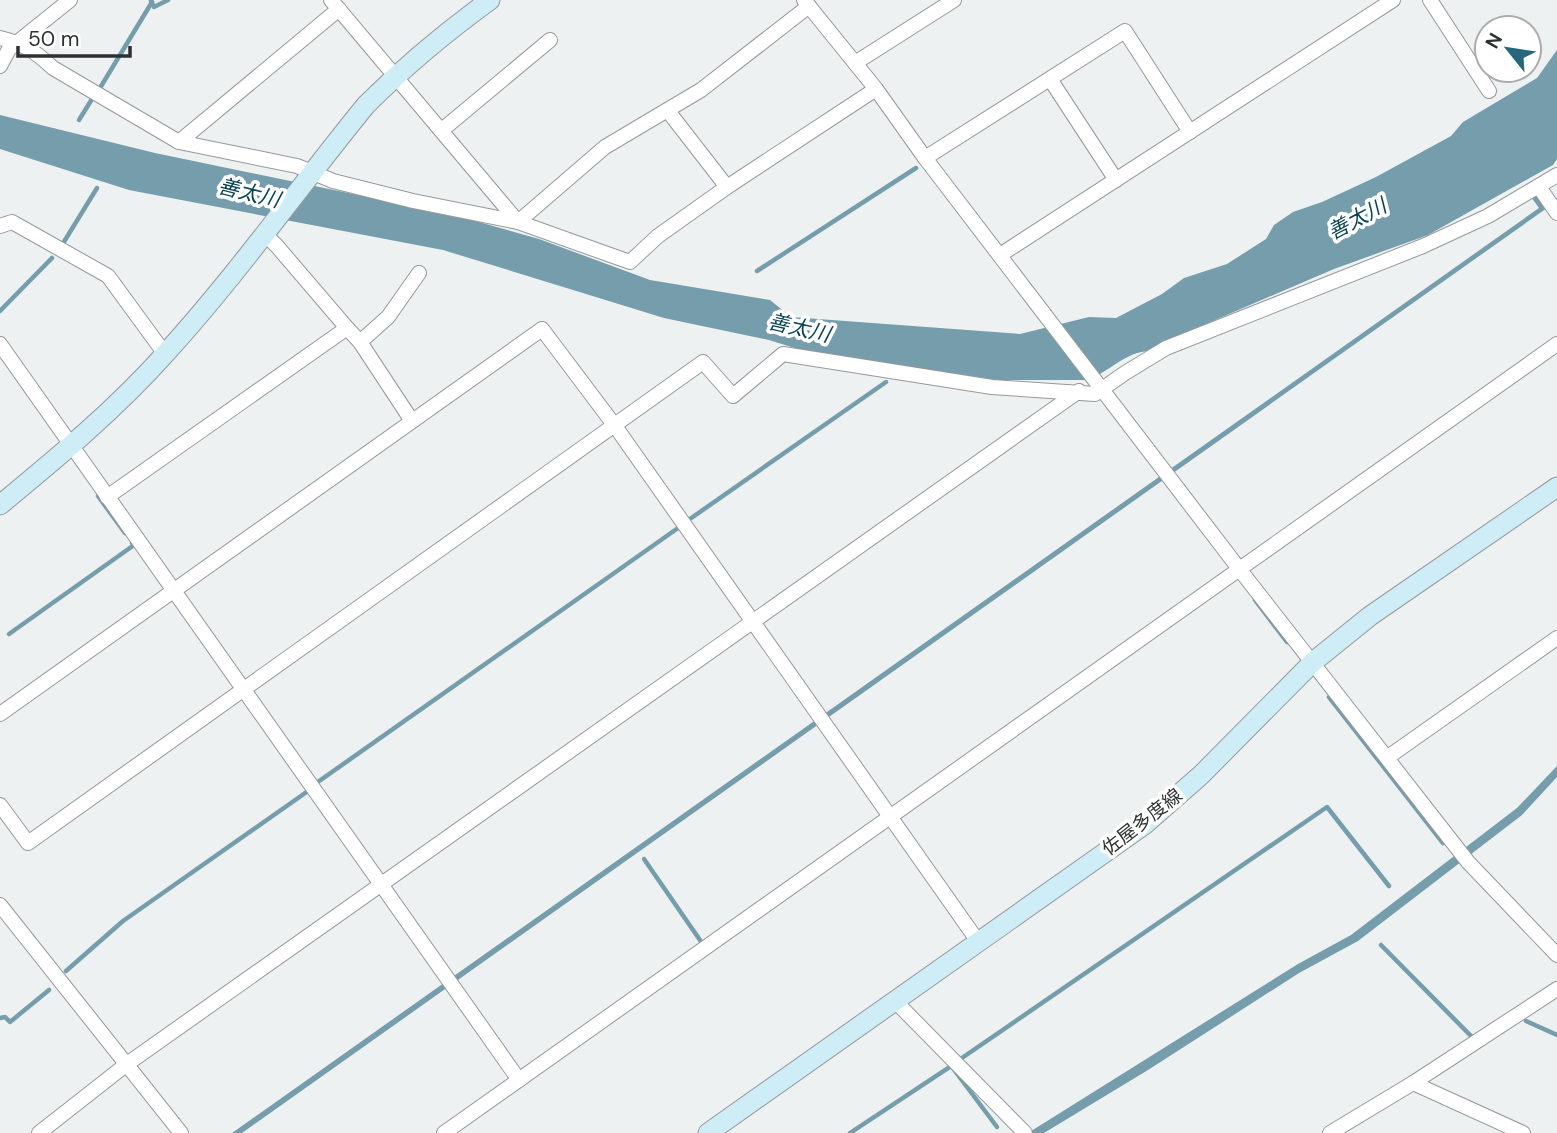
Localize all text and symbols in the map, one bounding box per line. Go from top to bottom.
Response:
scale bar [18,14,130,58]
north arrow [1473,14,1543,84]
text: 50 m [28,25,79,53]
text: N [1479,28,1508,53]
water label: 善太川 [215,172,285,215]
water label: 善太川 [1323,191,1393,246]
water label: 善太川 [765,307,835,349]
street label: 佐屋多度線 [1097,783,1187,861]

